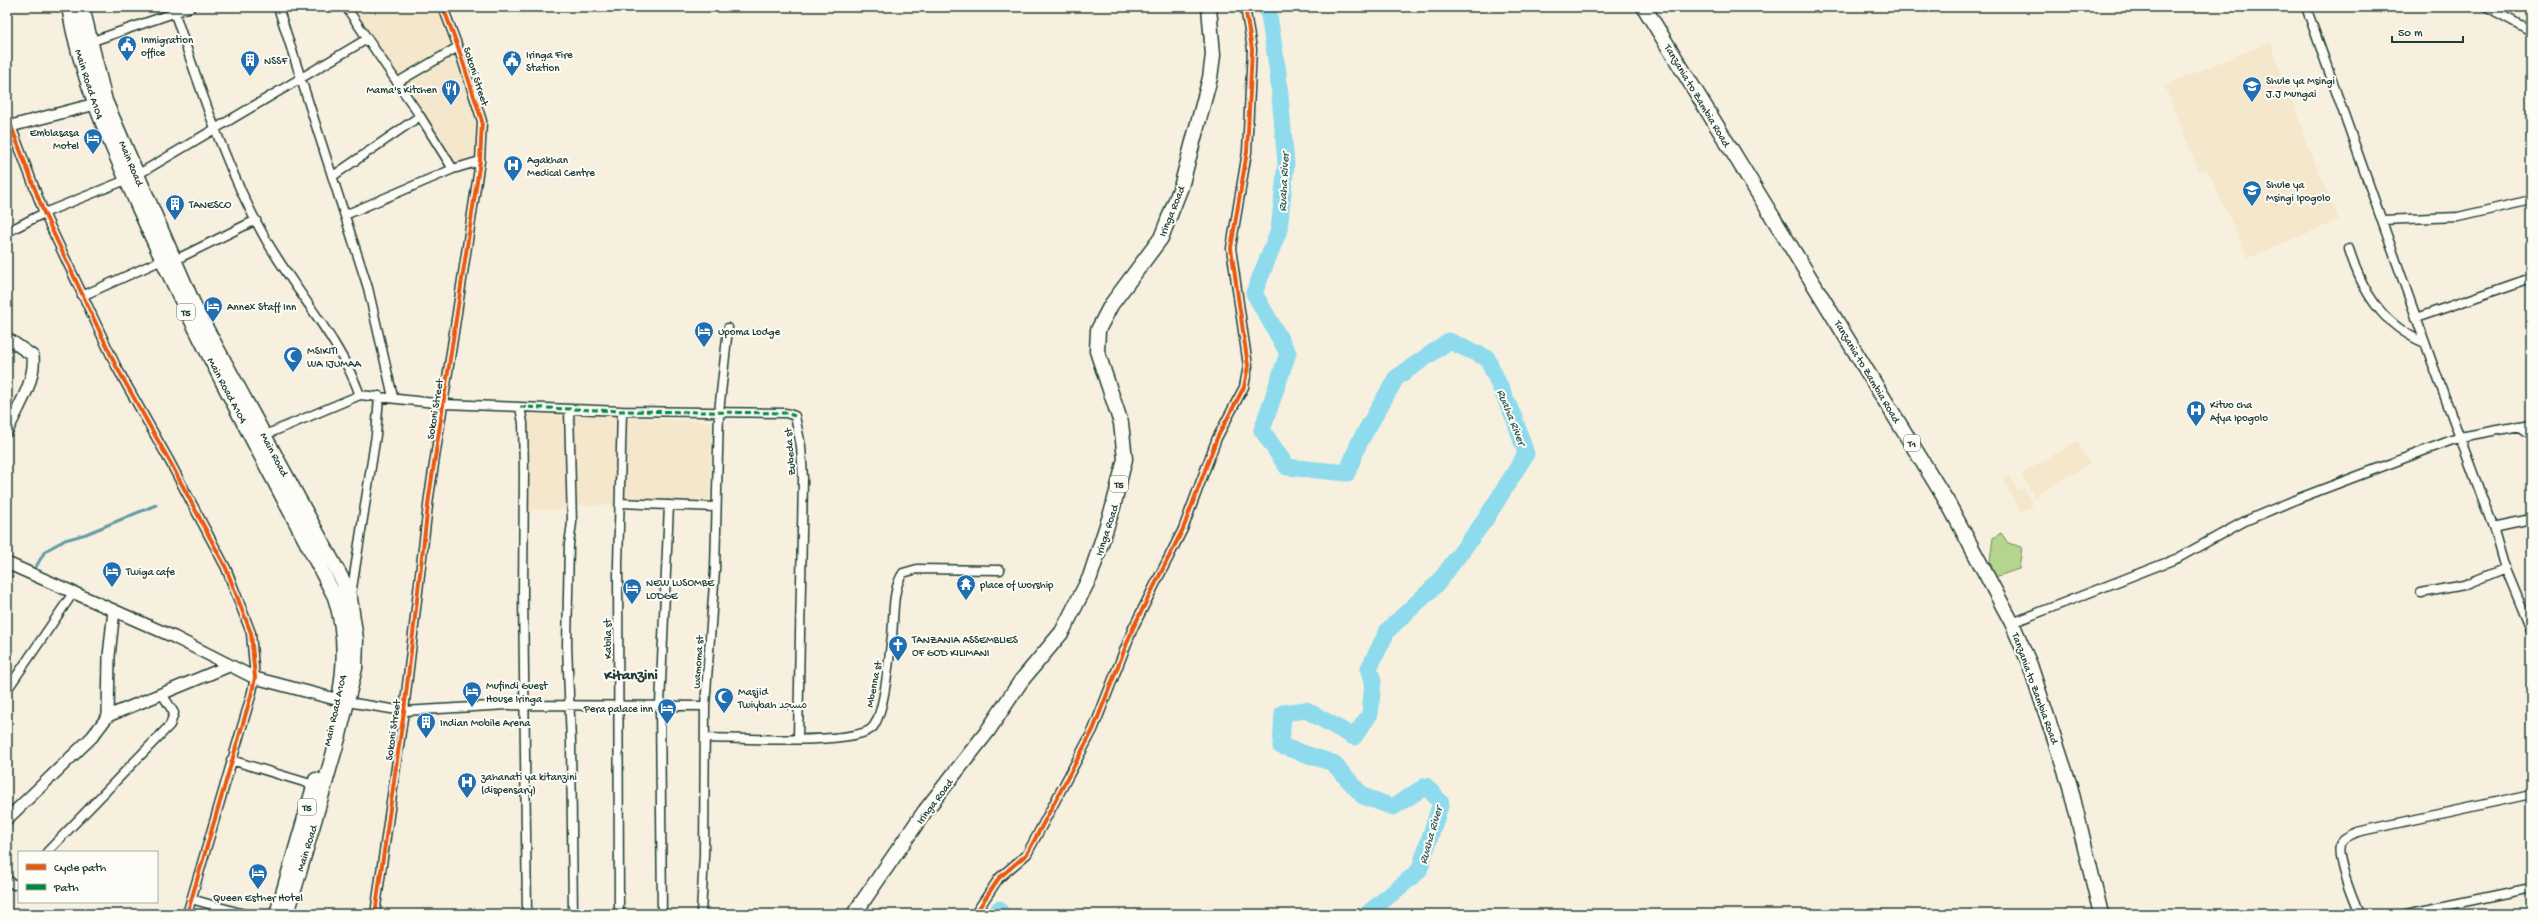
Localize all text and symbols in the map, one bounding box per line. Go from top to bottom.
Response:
scale bar [2392,18,2463,44]
text: 50 m [2398,27,2423,41]
public building icon: Inmigration office [116,34,138,62]
place label: Inmigration office [141,35,194,60]
street label: Tanzania to Zambia Road [1660,42,1733,151]
street label: Sokoni Street [460,46,491,109]
street label: Main Road A104 [71,48,105,122]
building icon: NSSF [239,49,261,77]
public building icon: Iringa Fire Station [501,49,523,77]
place label: Iringa Fire Station [526,50,573,75]
place label: NSSF [264,56,288,68]
school or university icon: Shule ya Msingi J.J Mungai [2241,75,2263,103]
place label: Shule ya Msingi J.J Mungai [2266,76,2335,101]
restaurant icon: Mama's Kitchen [440,78,462,106]
place label: Mama's Kitchen [366,85,438,97]
hotel icon: Emblasasa Motel [82,127,104,155]
place label: Emblasasa Motel [30,128,80,153]
street label: Main Road [115,139,146,190]
water label: Ruaha River [1276,149,1294,212]
hospital icon: Agakhan Medical Centre [502,154,524,182]
place label: Agakhan Medical Centre [527,155,595,180]
school or university icon: Shule ya Msingi Ipogolo [2241,179,2263,207]
place label: Shule ya Msingi Ipogolo [2266,180,2331,205]
street label: Iringa Road [1157,183,1189,239]
building icon: TANESCO [164,193,186,221]
place label: TANESCO [188,200,232,212]
hotel icon: Annex Staff Inn [202,295,224,323]
place label: Annex Staff Inn [227,301,297,314]
road number: T5 [177,304,195,320]
street label: Tanzania to Zambia Road [1830,318,1903,427]
hotel icon: Upoma Lodge [693,320,715,348]
place label: Upoma Lodge [718,327,780,339]
mosque icon: MSIKITI WA IJUMAA [282,345,304,373]
place label: MSIKITI WA IJUMAA [307,346,361,371]
street label: Main Road A104 [204,356,249,427]
street label: Sokoni Street [425,377,447,440]
water label: Ruaha River [1493,388,1529,450]
hospital icon: Kituo cha Afya Ipogolo [2185,399,2207,427]
place label: Kituo cha Afya Ipogolo [2210,400,2268,425]
street label: Zubeda st [783,426,799,476]
street label: Main Road [257,431,291,480]
road number: T1 [1904,435,1920,451]
road number: T5 [1110,476,1128,492]
street label: Iringa Road [1094,502,1122,558]
hotel icon: Twiga cafe [101,560,123,588]
place label: Twiga cafe [125,566,175,579]
temple icon: place of worship [955,573,977,601]
hotel icon: NEW LUSOMBE LODGE [621,577,643,605]
place label: NEW LUSOMBE LODGE [646,578,715,603]
place label: place of worship [979,579,1054,592]
street label: Kabila st [603,617,615,659]
street label: Tanzania to Zambia Road [2008,630,2060,747]
street label: wamoma st [691,634,707,689]
church icon: TANZANIA ASSEMBLIES OF GOD KILIMANI [887,634,909,662]
place label: TANZANIA ASSEMBLIES OF GOD KILIMANI [911,635,1019,660]
street label: Mbenna st [865,659,886,709]
district label: Kitanzini [603,667,658,685]
street label: Main Road A104 [322,673,350,747]
hotel icon: Mufindi Guest House Iringa [461,680,483,708]
place label: Mufindi Guest House Iringa [486,680,549,706]
mosque icon: Masjid Twiybah مسجد [713,686,735,714]
place label: Masjid Twiybah مسجد [737,687,807,712]
hotel icon: Pera palace inn [656,697,678,725]
street label: Sokoni Street [384,698,404,761]
place label: Pera palace inn [583,704,654,716]
building icon: Indian Mobile Arena [415,711,437,739]
place label: Indian Mobile Arena [440,718,531,730]
hospital icon: zahanati ya kitanzini (dispensary) [456,771,478,799]
place label: zahanati ya kitanzini (dispensary) [481,772,577,797]
street label: Iringa Road [915,776,957,827]
road number: T5 [298,799,316,815]
water label: Ruaha River [1417,803,1448,866]
street label: Main Road [295,822,321,873]
legend [18,851,158,903]
text: Cycle path [54,862,107,876]
hotel icon: Queen Esther Hotel [247,862,269,890]
text: Path [53,882,79,896]
place label: Queen Esther Hotel [213,893,303,905]

